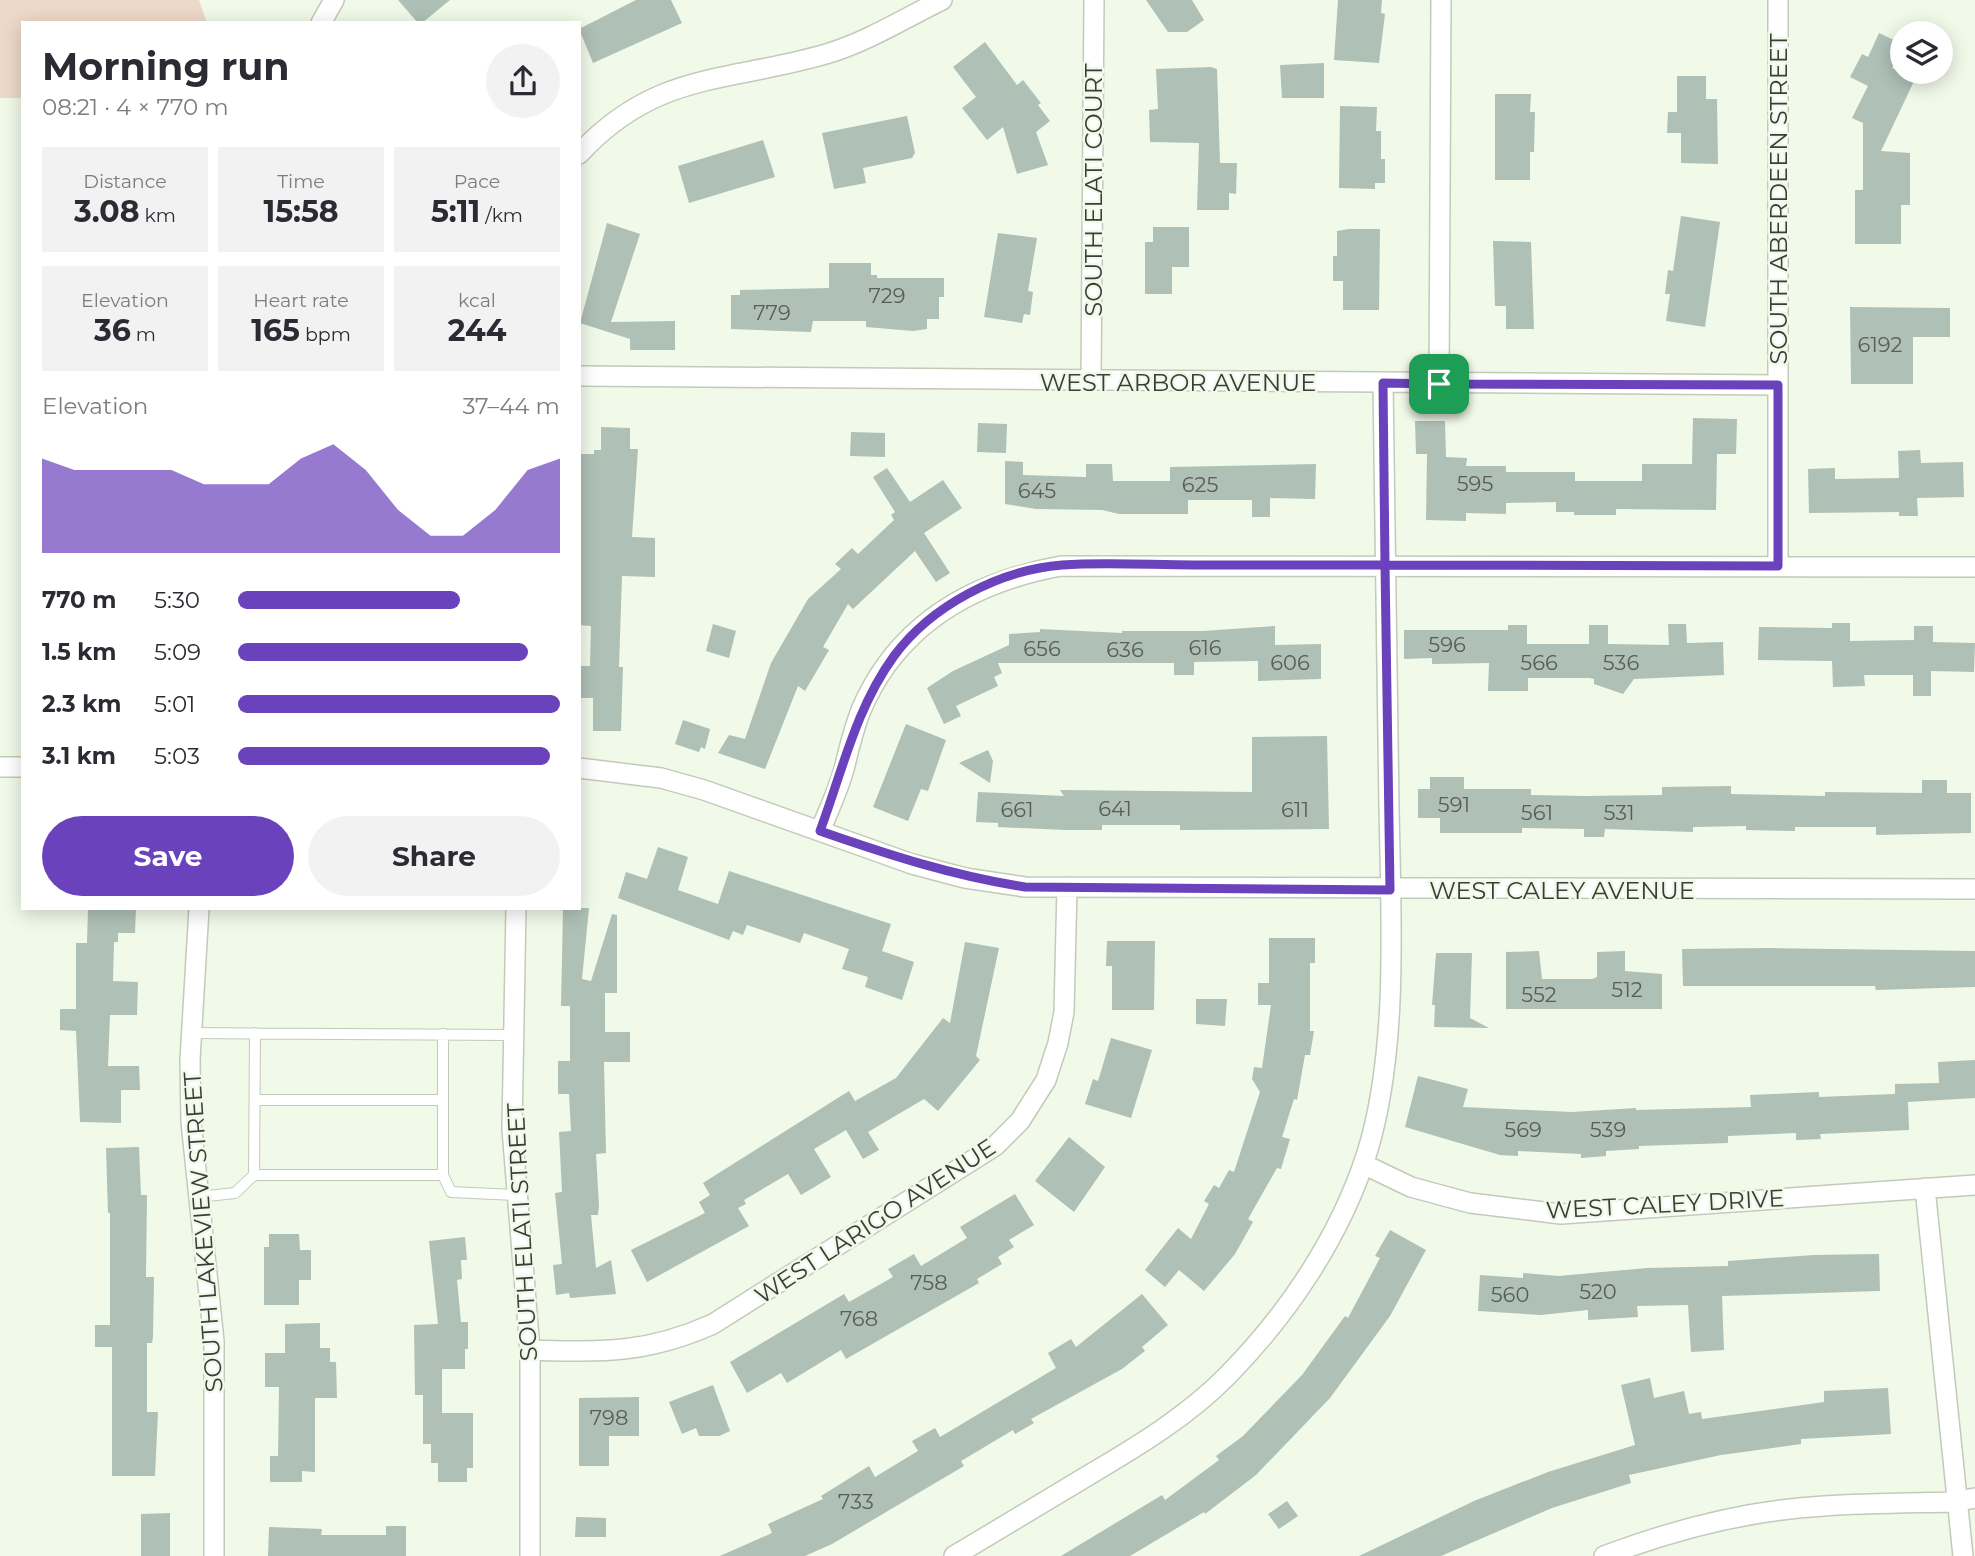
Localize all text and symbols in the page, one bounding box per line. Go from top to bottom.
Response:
map controls [1890,21,1953,84]
button: layers [1890,21,1953,84]
street label: SOUTH ABERDEEN STREET [1764,33,1793,365]
text: Morning run [42,43,290,90]
button: share [486,44,560,118]
street label: SOUTH ELATI COURT [1079,63,1108,317]
text: 08:21 · 4 × 770 m [42,93,229,121]
text: Distance [83,170,167,193]
text: Time [277,170,325,193]
text: Pace [454,170,500,193]
text: 3.08 [74,193,140,230]
text: 15:58 [263,193,339,230]
text: 5:11 [431,193,480,230]
text: km [140,204,176,227]
text: /km [480,204,523,227]
house number: 729 [868,283,906,308]
text: Elevation [81,289,169,312]
text: Heart rate [253,289,349,312]
text: kcal [458,289,496,312]
house number: 779 [753,300,791,325]
text: 36 [94,312,131,349]
text: 165 [251,312,300,349]
text: 244 [448,312,506,349]
text: m [131,323,156,346]
text: bpm [300,323,351,346]
house number: 6192 [1857,332,1903,357]
pin [1409,354,1469,414]
icon: arrive [1420,365,1458,403]
street label: WEST ARBOR AVENUE [1040,368,1316,397]
text: Elevation [42,392,148,420]
text: 37–44 m [462,392,560,420]
house number: 595 [1457,471,1493,496]
house number: 625 [1182,472,1218,497]
house number: 645 [1018,478,1056,503]
text: 770 m [42,586,116,614]
text: 5:30 [154,586,200,614]
house number: 596 [1428,632,1466,657]
house number: 616 [1188,635,1222,660]
house number: 656 [1023,636,1061,661]
house number: 636 [1106,637,1144,662]
text: 1.5 km [42,638,116,666]
text: 5:09 [154,638,201,666]
house number: 606 [1270,650,1310,675]
house number: 566 [1520,650,1558,675]
house number: 536 [1603,650,1639,675]
text: 2.3 km [42,690,121,718]
text: 5:01 [154,690,195,718]
text: 3.1 km [42,742,116,770]
text: 5:03 [154,742,200,770]
house number: 591 [1438,792,1470,817]
house number: 641 [1098,796,1132,821]
house number: 661 [1000,797,1034,822]
house number: 611 [1281,797,1309,822]
house number: 561 [1521,800,1553,825]
house number: 531 [1603,800,1635,825]
button: Save [42,816,294,896]
button: Share [308,816,560,896]
street label: WEST CALEY AVENUE [1429,876,1695,905]
house number: 512 [1611,977,1643,1002]
house number: 552 [1521,982,1557,1007]
street label: SOUTH LAKEVIEW STREET [177,1071,229,1393]
street label: SOUTH ELATI STREET [501,1102,543,1362]
house number: 569 [1504,1117,1542,1142]
house number: 539 [1590,1117,1626,1142]
street label: WEST LARIGO AVENUE [749,1132,1001,1310]
street label: WEST CALEY DRIVE [1545,1183,1785,1225]
house number: 758 [910,1270,948,1295]
house number: 520 [1579,1279,1617,1304]
house number: 560 [1491,1282,1529,1307]
house number: 768 [840,1306,878,1331]
house number: 798 [590,1405,628,1430]
house number: 733 [838,1489,874,1514]

